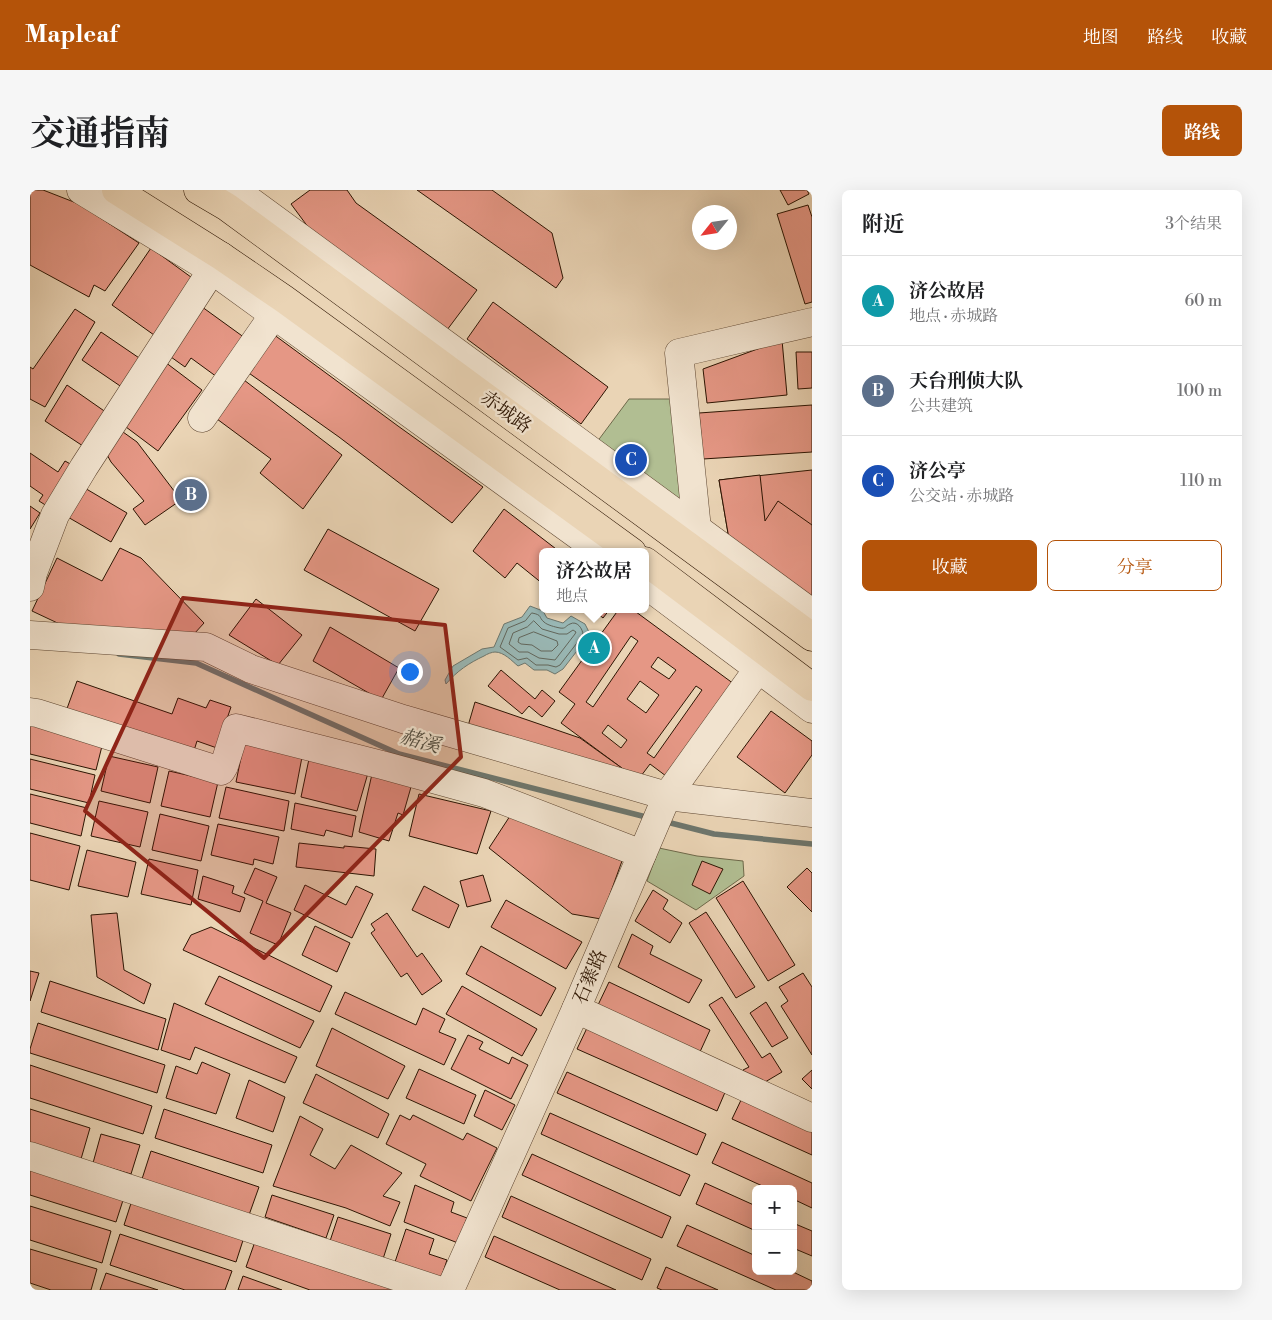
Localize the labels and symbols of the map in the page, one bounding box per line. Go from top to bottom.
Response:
north arrow [692,205,737,250]
street label: 赤城路 [476,386,536,438]
pin: C [615,441,647,479]
pin: B [175,476,207,514]
pin: A [578,629,610,667]
your location [397,659,423,685]
water label: 赭溪 [397,724,445,760]
street label: 石寨路 [568,946,612,1008]

